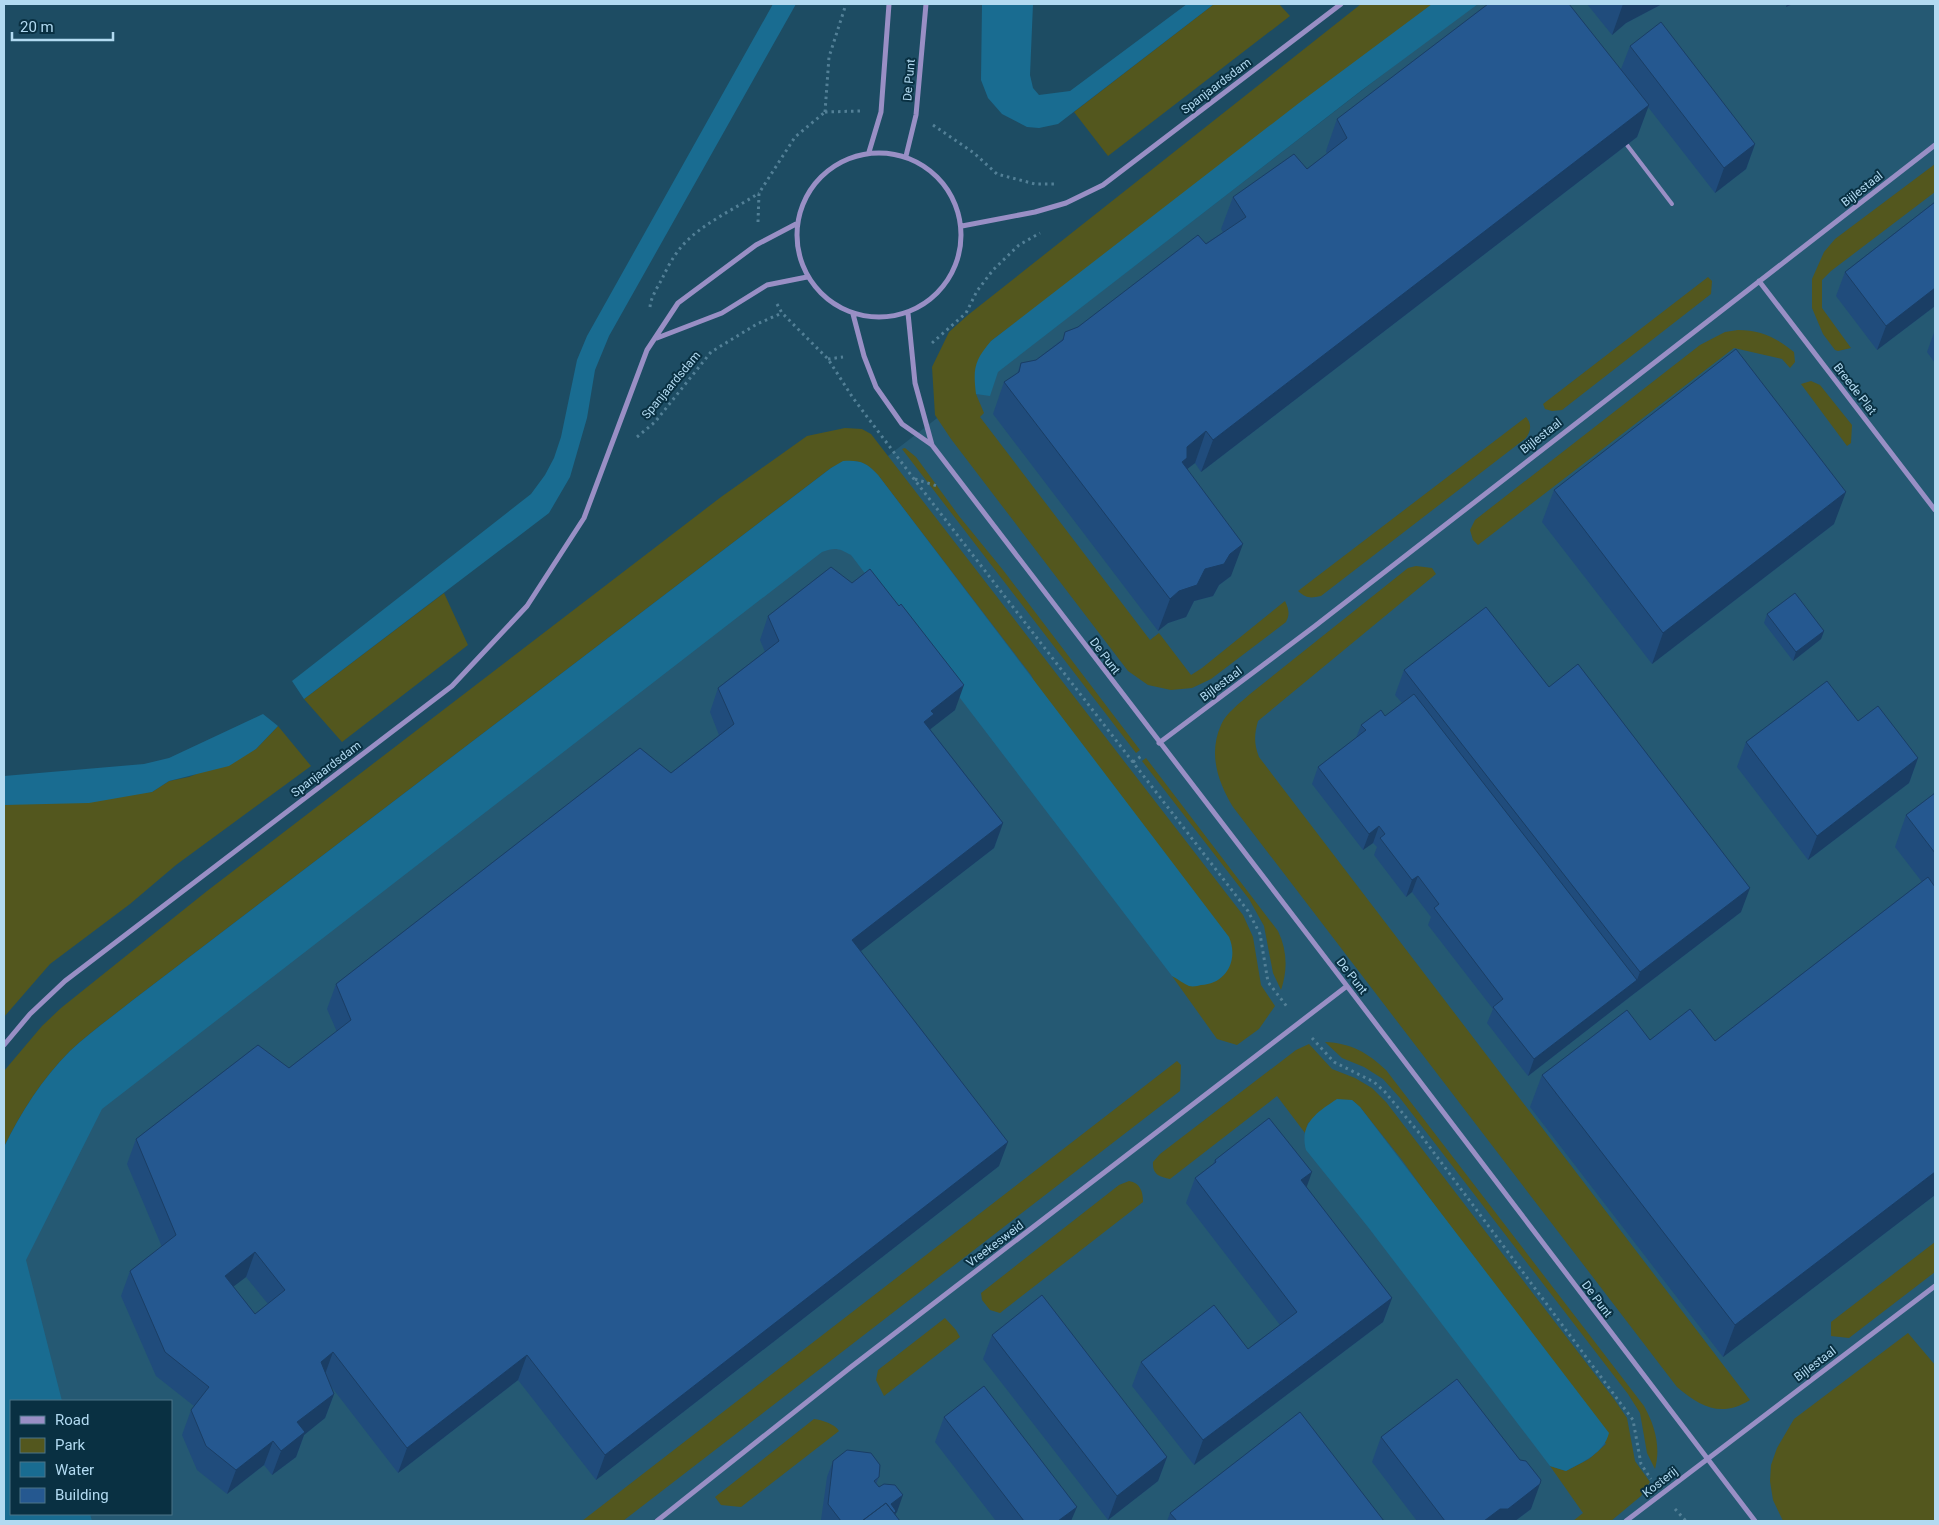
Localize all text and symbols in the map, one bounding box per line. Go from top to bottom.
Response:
scale bar [12,10,114,42]
text: 20 m [20,18,54,36]
street label: Spanjaardsdam [1178,55,1254,117]
street label: De Punt [900,58,918,102]
street label: Bijlestaal [1839,169,1885,209]
street label: Spanjaardsdam [639,348,703,422]
street label: Breede Plat [1831,361,1879,417]
street label: Bijlestaal [1518,416,1564,456]
street label: De Punt [1087,635,1123,677]
street label: Bijlestaal [1197,664,1245,704]
street label: Spanjaardsdam [288,738,364,800]
street label: De Punt [1334,955,1370,997]
street label: Vreekesweid [964,1218,1026,1270]
street label: De Punt [1579,1278,1615,1320]
street label: Bijlestaal [1791,1344,1839,1384]
legend [10,1400,172,1515]
text: Road [55,1411,89,1429]
text: Park [55,1436,86,1454]
text: Water [55,1461,94,1479]
street label: Kosterij [1640,1464,1680,1500]
text: Building [55,1486,109,1504]

